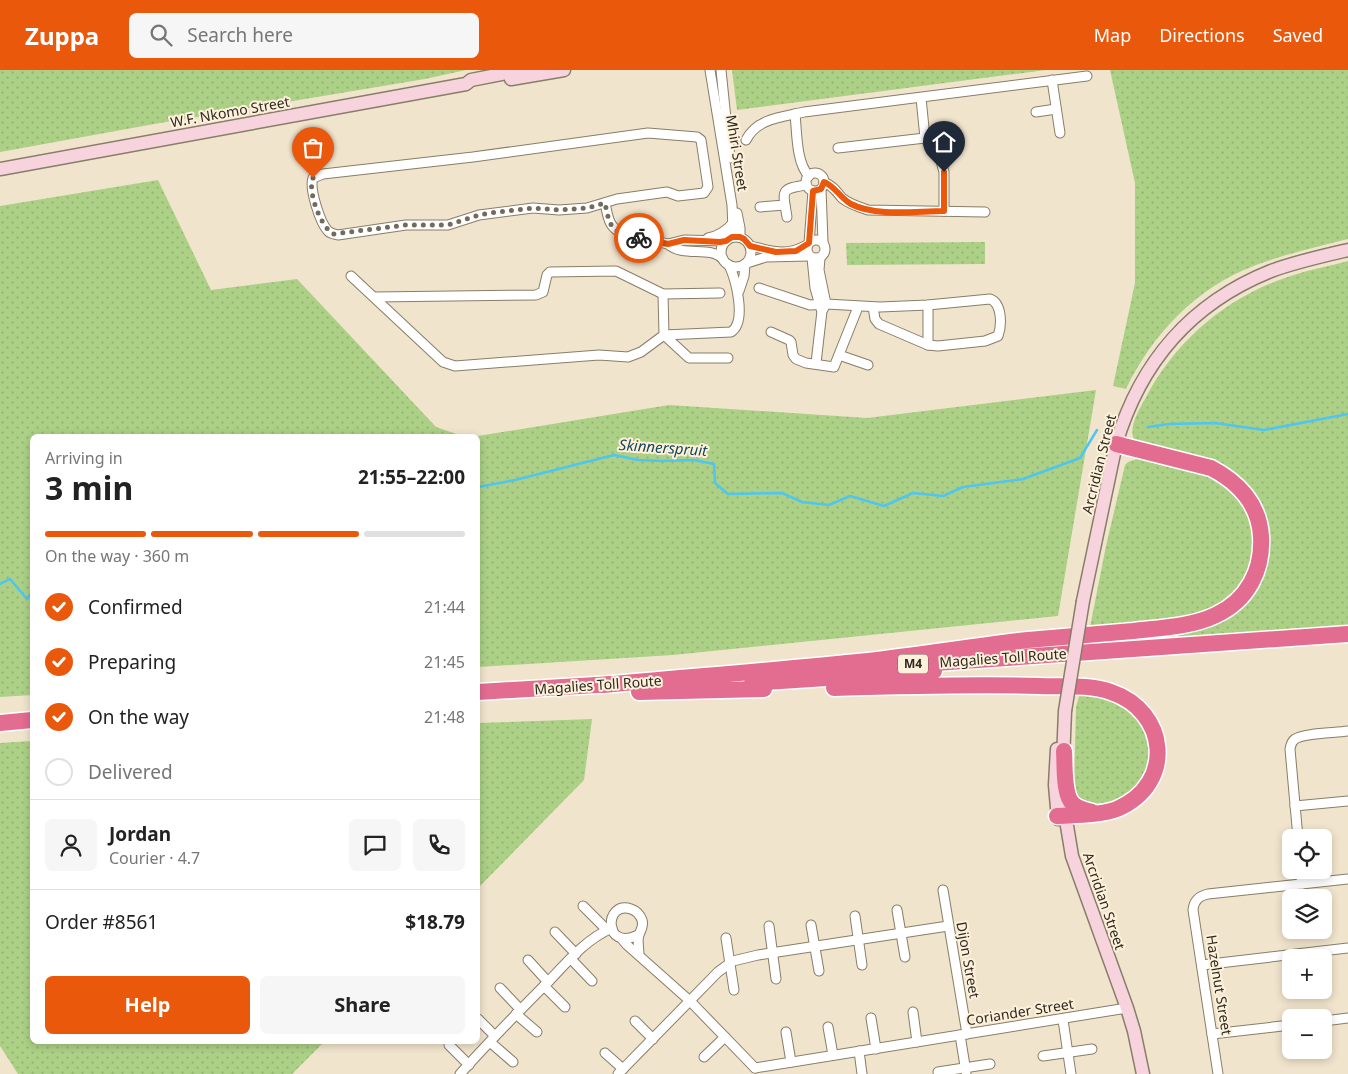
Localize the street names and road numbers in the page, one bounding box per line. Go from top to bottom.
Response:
street label: W.F. Nkomo Street [169,92,291,131]
street label: Mhiri Street [722,113,753,192]
street label: Arcridian Street [1077,412,1120,516]
street label: Magalies Toll Route [939,644,1067,671]
road number: M4 [898,654,928,674]
street label: Magalies Toll Route [534,671,662,698]
street label: Arcridian Street [1079,850,1130,952]
street label: Dijon Street [952,920,985,1000]
street label: Hazelnut Street [1202,933,1237,1036]
street label: Coriander Street [965,994,1075,1029]

